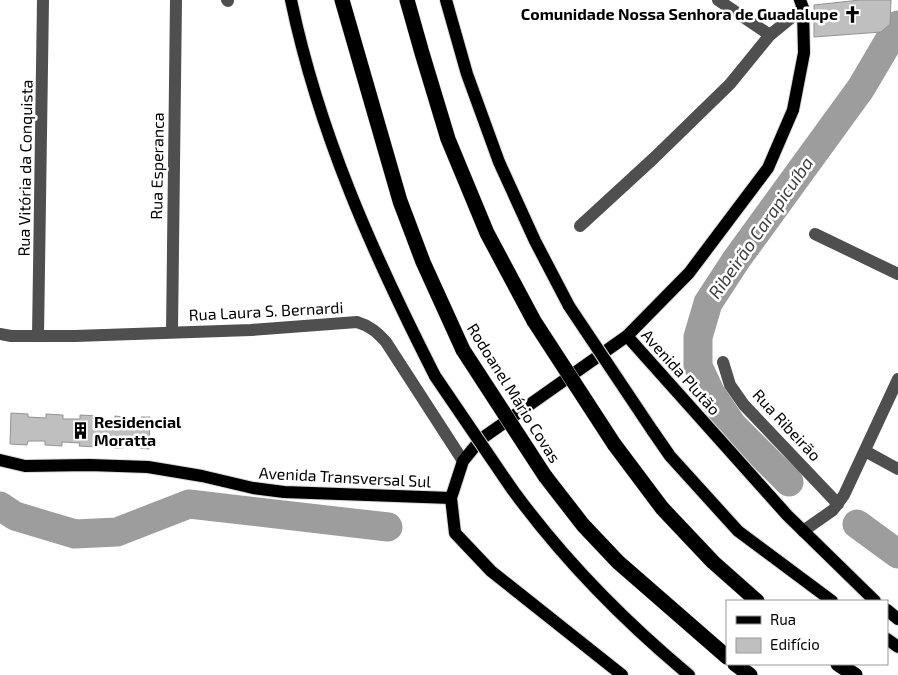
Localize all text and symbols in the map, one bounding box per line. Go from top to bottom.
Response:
place label: Comunidade Nossa Senhora de Guadalupe [521,4,838,23]
church icon: Comunidade Nossa Senhora de Guadalupe [842,4,862,24]
street label: Rua Vitória da Conquista [13,79,36,257]
street label: Rua Esperanca [146,112,167,220]
water label: Ribeirão Carapicuíba [703,152,817,303]
street label: Rua Laura S. Bernardi [188,297,344,324]
street label: Rodoanel Mário Covas [464,319,565,466]
street label: Avenida Plutão [638,325,725,418]
street label: Rua Ribeirão [749,385,825,464]
place label: Residencial Moratta [94,412,182,449]
building icon: Residencial Moratta [70,421,90,441]
street label: Avenida Transversal Sul [258,463,432,491]
legend [726,600,888,665]
text: Rua [770,610,796,628]
text: Edifício [770,635,820,653]

